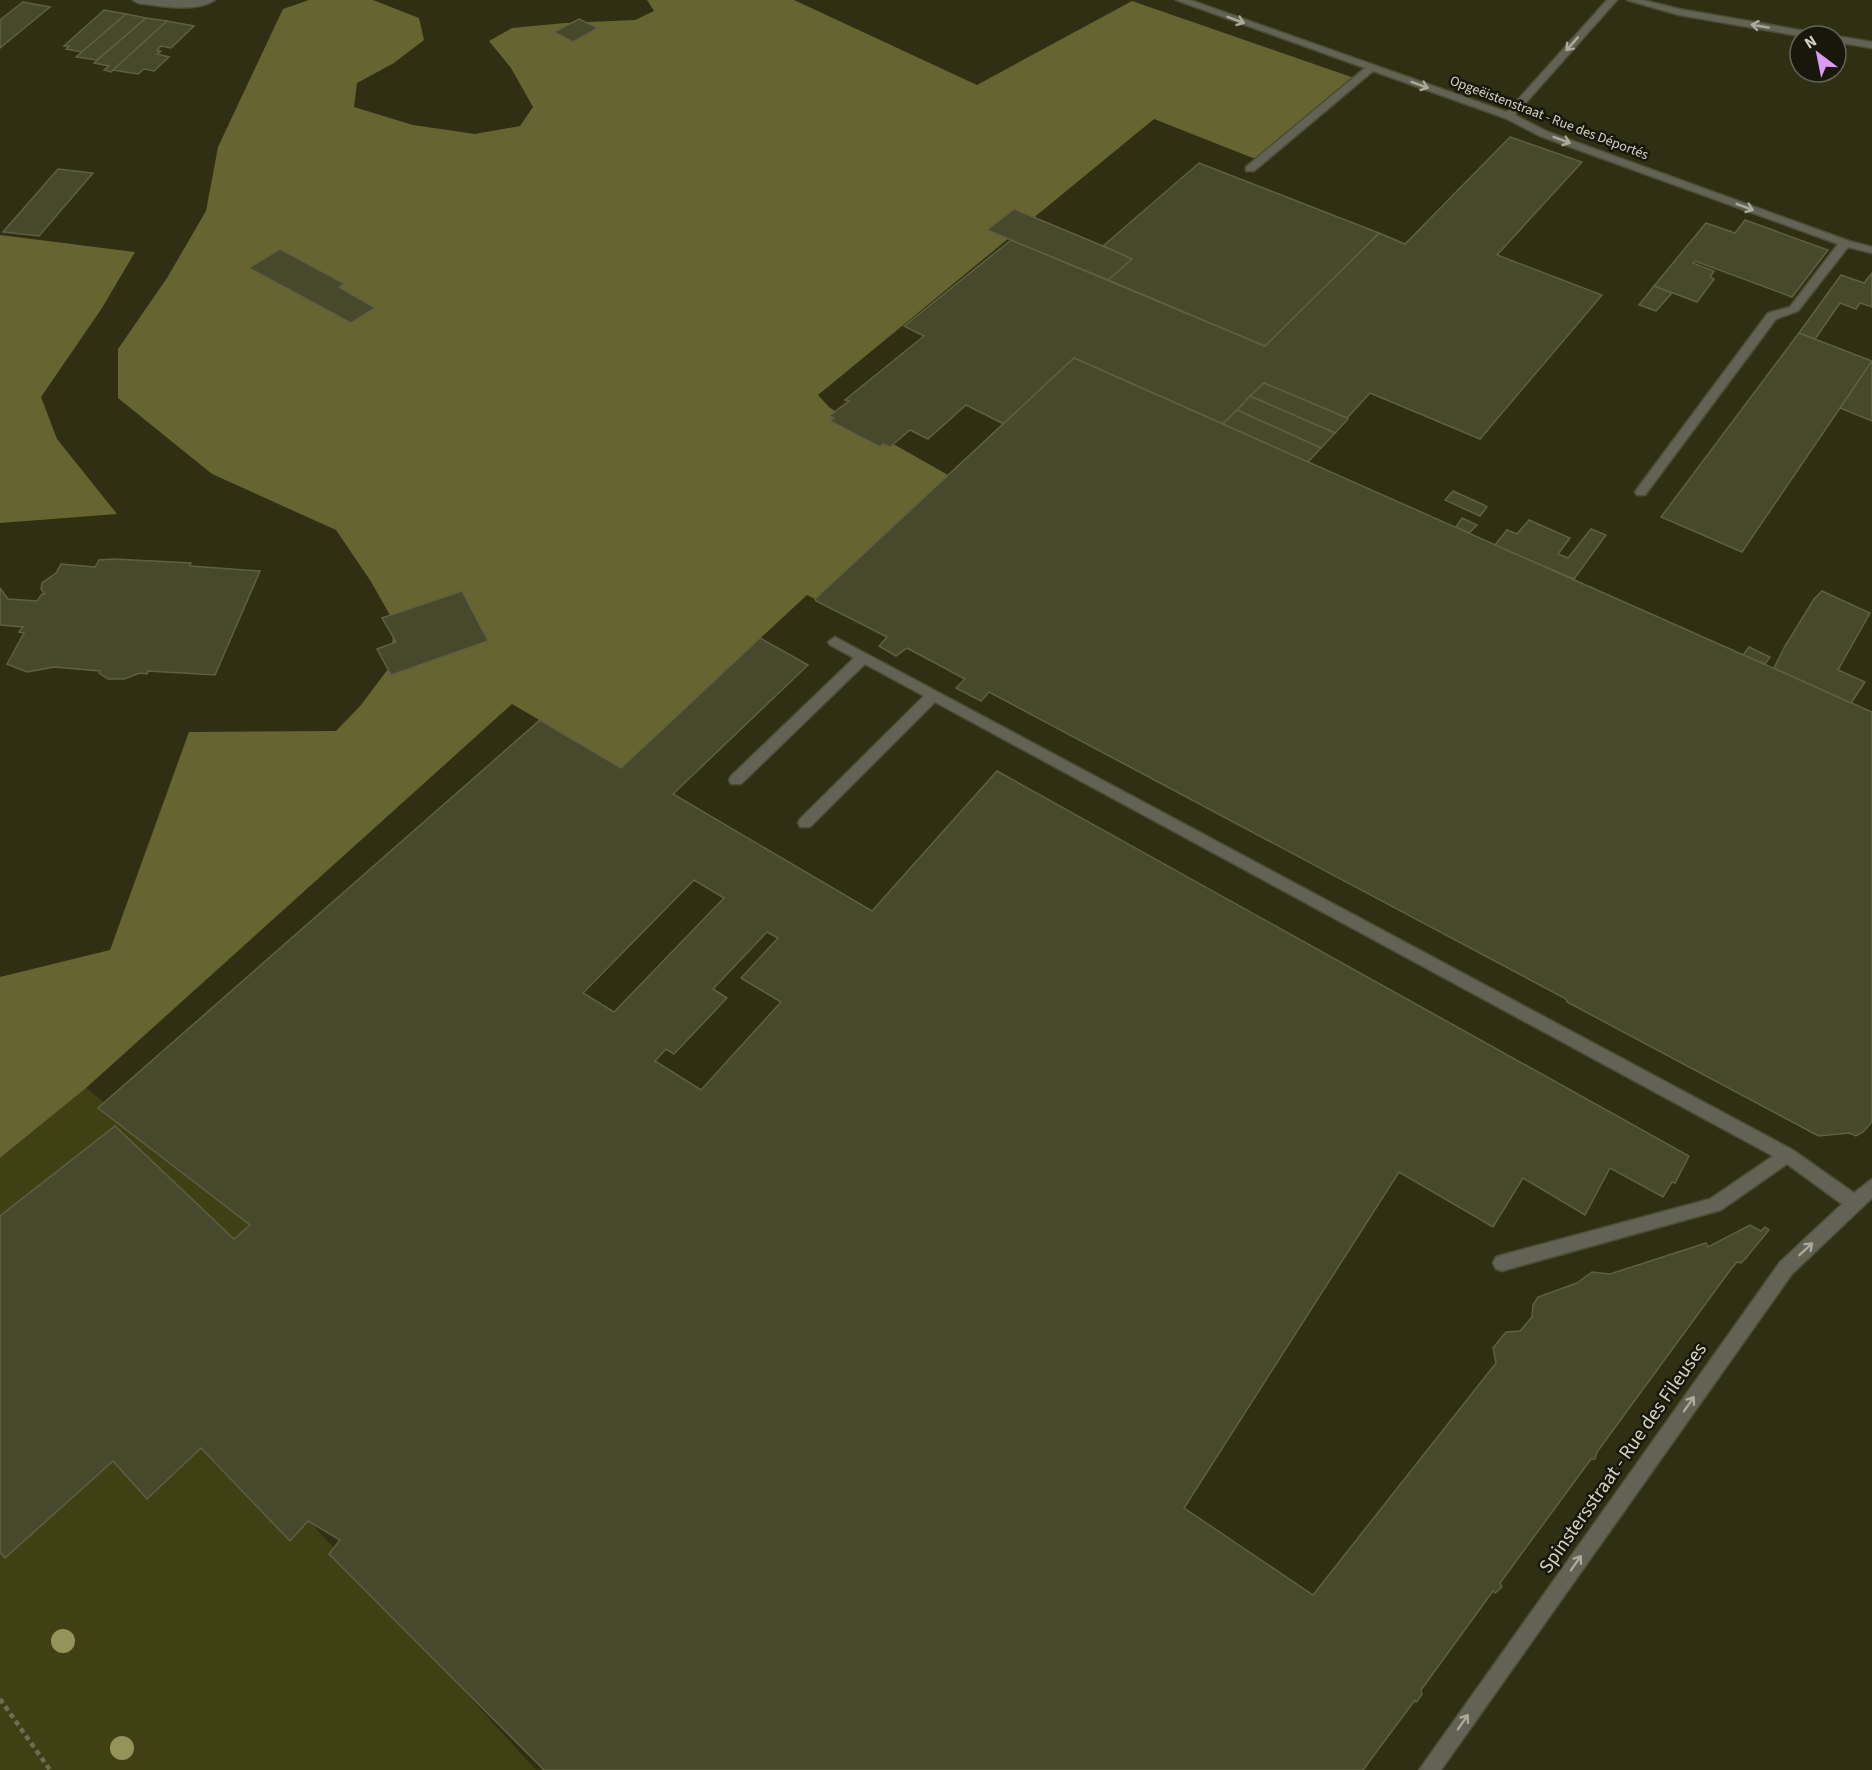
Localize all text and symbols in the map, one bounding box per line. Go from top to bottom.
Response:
one-way arrow [1226,15,1245,26]
one-way arrow [1750,20,1770,31]
north arrow [1788,24,1848,84]
text: N [1800,30,1821,54]
one-way arrow [1565,36,1579,51]
street label: Opgeëistenstraat - Rue des Déportés [1447,71,1651,165]
one-way arrow [1410,81,1429,92]
one-way arrow [1552,136,1571,147]
one-way arrow [1735,202,1754,213]
one-way arrow [1798,1242,1813,1256]
street label: Spinstersstraat - Rue des Fileuses [1532,1337,1714,1579]
one-way arrow [1683,1397,1695,1413]
one-way arrow [1570,1556,1582,1572]
one-way arrow [1457,1715,1469,1731]

